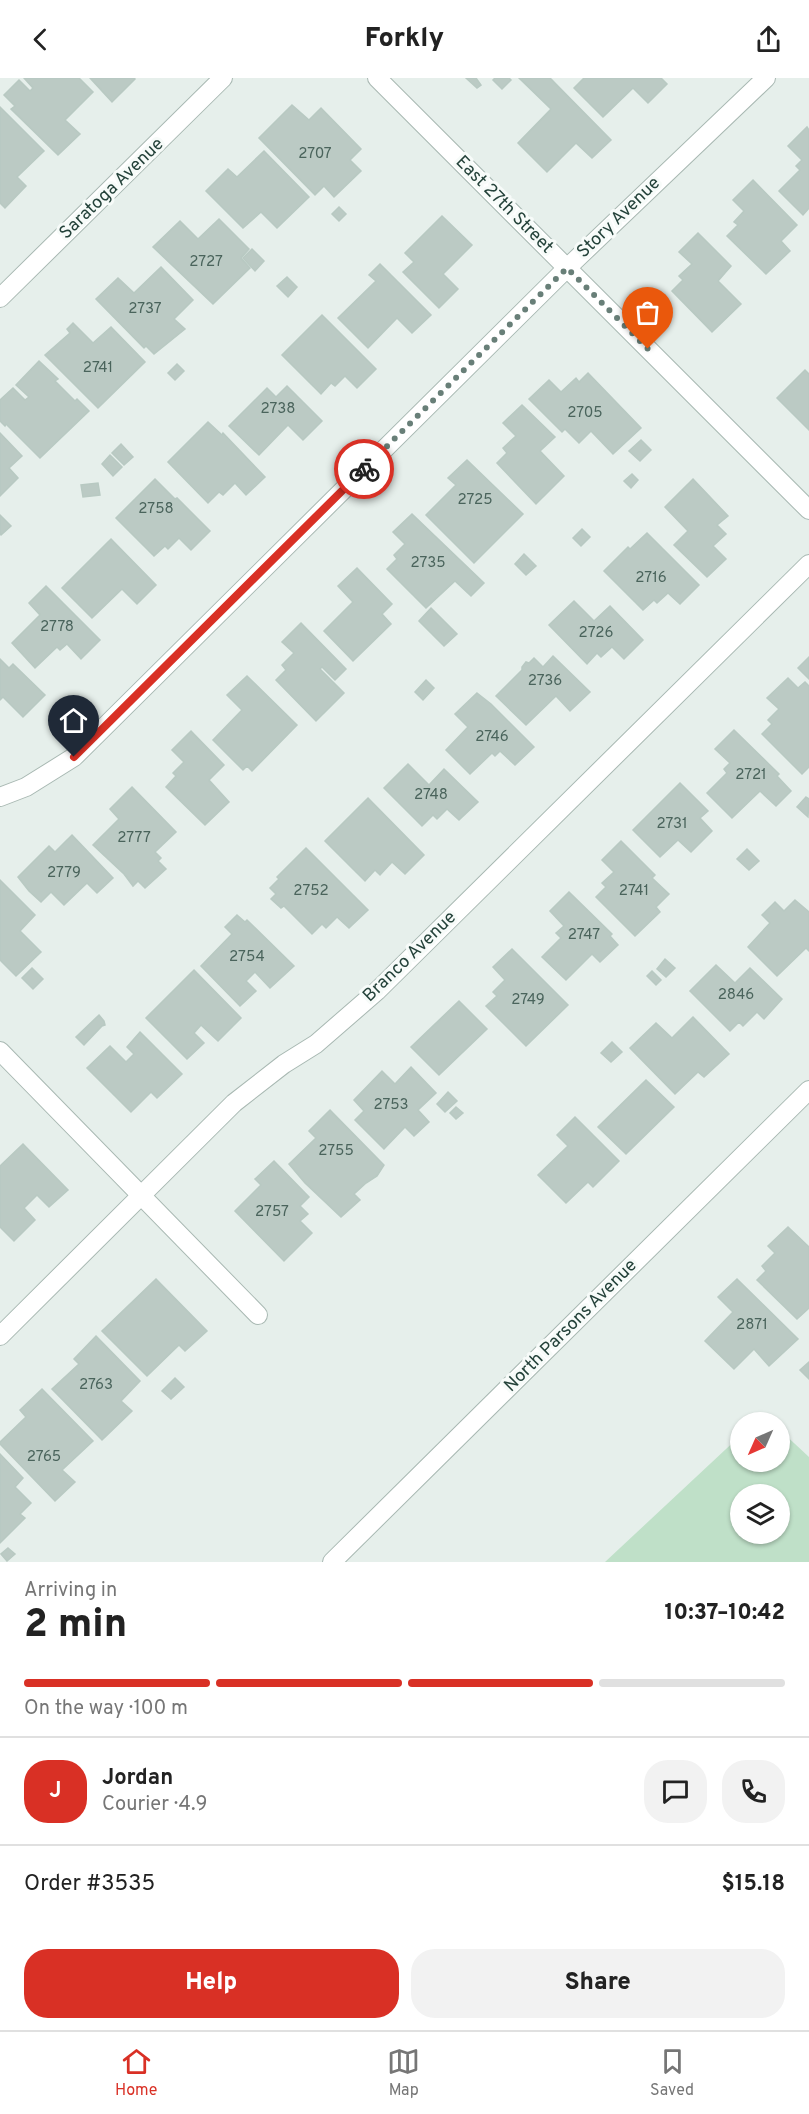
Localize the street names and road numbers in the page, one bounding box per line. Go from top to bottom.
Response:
street label: Saratoga Avenue [55,133,169,245]
street label: East 27th Street [450,151,558,259]
street label: Story Avenue [572,172,666,264]
street label: Branco Avenue [358,907,462,1007]
street label: North Parsons Avenue [500,1255,642,1397]

